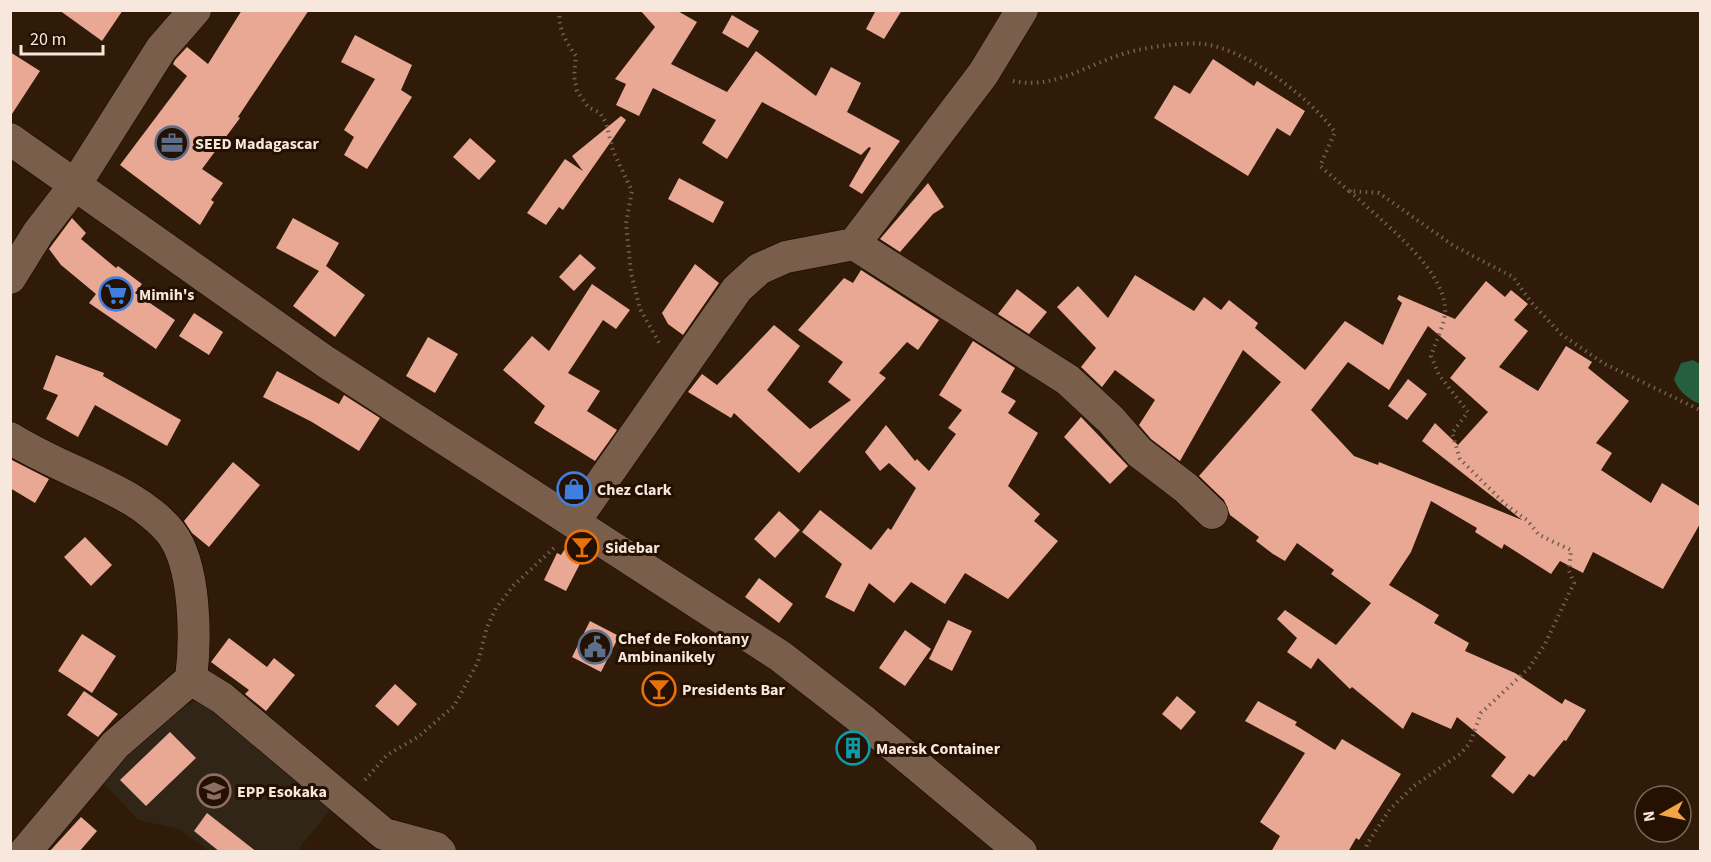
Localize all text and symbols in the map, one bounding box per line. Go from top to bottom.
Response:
scale bar [21,18,104,56]
text: 20 m [30,27,66,52]
office icon: SEED Madagascar [154,125,190,161]
place label: SEED Madagascar [195,133,320,155]
supermarket icon: Mimih's [98,276,134,312]
place label: Mimih's [139,284,194,306]
shop icon: Chez Clark [556,471,592,507]
place label: Chez Clark [597,479,672,501]
bar icon: Sidebar [564,529,600,565]
place label: Sidebar [605,537,660,559]
place label: Chef de Fokontany Ambinanikely [617,628,750,668]
public building icon: Chef de Fokontany Ambinanikely [577,629,613,665]
bar icon: Presidents Bar [641,671,677,707]
place label: Presidents Bar [682,679,786,701]
building icon: Maersk Container [835,730,871,766]
place label: Maersk Container [876,738,1001,760]
school or university icon: EPP Esokaka [196,773,232,809]
place label: EPP Esokaka [237,781,327,803]
north arrow [1633,784,1693,844]
text: N [1637,809,1661,823]

